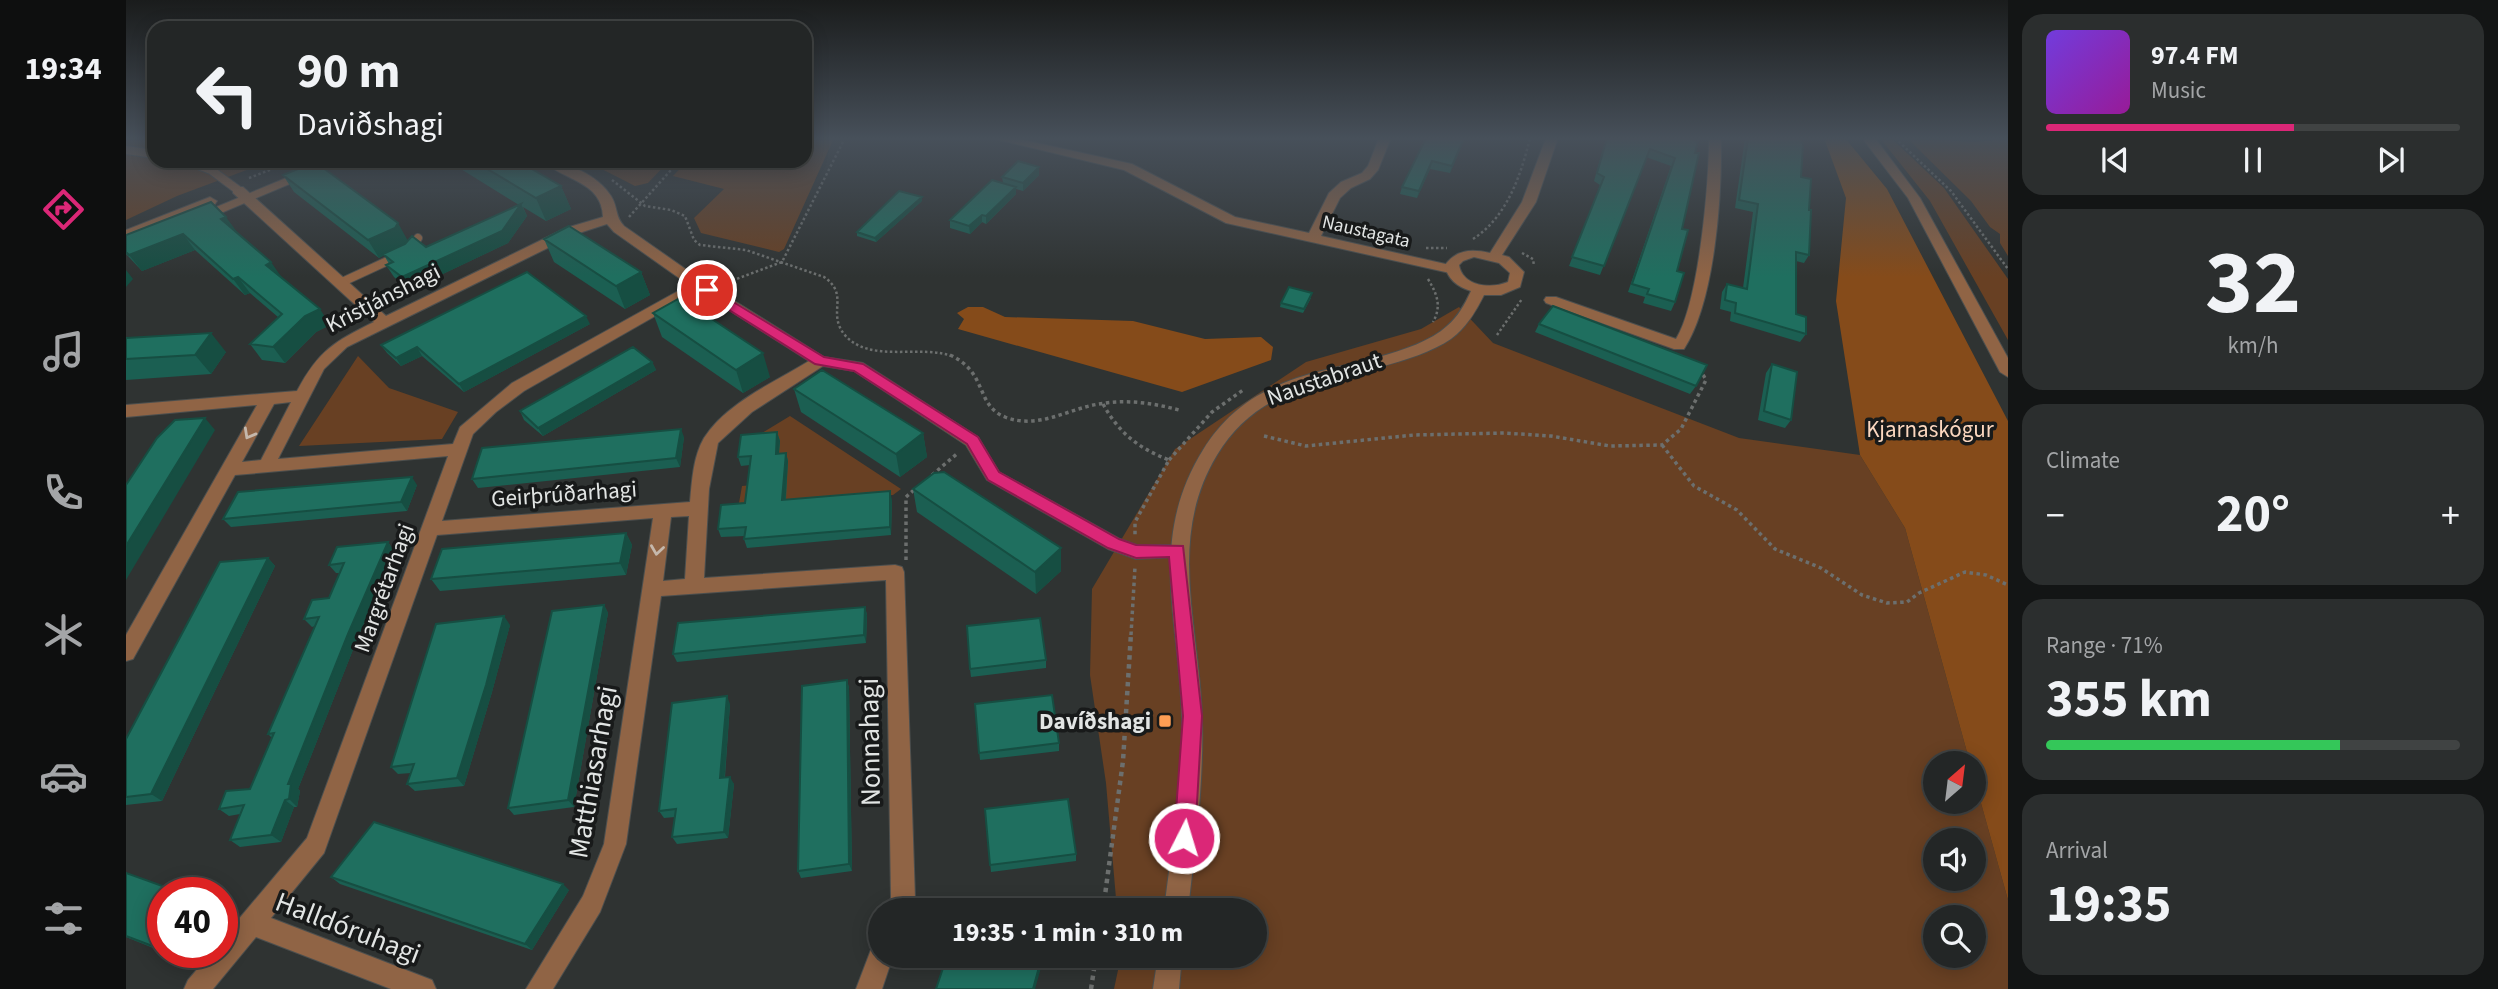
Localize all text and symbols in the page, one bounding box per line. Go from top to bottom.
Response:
text: 90 m [297,37,401,107]
text: 97.4 FM [2151,37,2239,74]
text: 19:34 [24,46,102,92]
icon: left [182,49,273,140]
text: Music [2151,74,2206,107]
text: Daviðshagi [297,102,444,148]
icon: previous [2096,141,2134,179]
icon: pause [2234,141,2272,179]
icon: next [2372,141,2410,179]
icon: directions [39,185,88,234]
street label: Naustagata [1319,209,1413,255]
text: 32 [2205,219,2301,348]
street label: Kristjánshagi [320,255,446,341]
pin [677,260,737,320]
icon: arrive [688,271,726,309]
icon: music [39,327,88,376]
text: km/h [2227,329,2279,362]
street label: Naustabraut [1262,344,1386,414]
park label: Kjarnaskógur [1866,413,1995,446]
one-way arrow [244,427,257,439]
text: Climate [2046,444,2120,477]
icon: phone [39,468,88,517]
street label: Geirþrúðarhagi [490,472,638,516]
text: 20° [2216,478,2290,552]
text: − [2046,489,2065,543]
text: + [2441,489,2460,543]
street label: Margrétarhagi [345,519,423,657]
one-way arrow [650,544,665,556]
icon: climate [39,610,88,659]
text: Range · 71% [2046,629,2163,662]
text: 355 km [2046,663,2212,737]
street label: Nonnahagi [849,677,891,807]
street label: Matthiasarhagi [558,683,628,861]
place label: Davíðshagi [1039,705,1151,738]
marker: Davíðshagi [1157,713,1173,729]
north arrow [1923,751,1986,814]
map controls [1923,751,1986,968]
icon: car [39,752,88,801]
position arrow [1147,801,1221,875]
button: sound [1923,828,1986,891]
text: Arrival [2046,834,2108,867]
text: 19:35 [2046,868,2171,942]
speed limit sign: 40 [147,877,238,968]
street label: Halldóruhagi [270,882,426,974]
icon: filters [39,894,88,943]
button: search [1923,905,1986,968]
text: 19:35 · 1 min · 310 m [952,914,1183,951]

